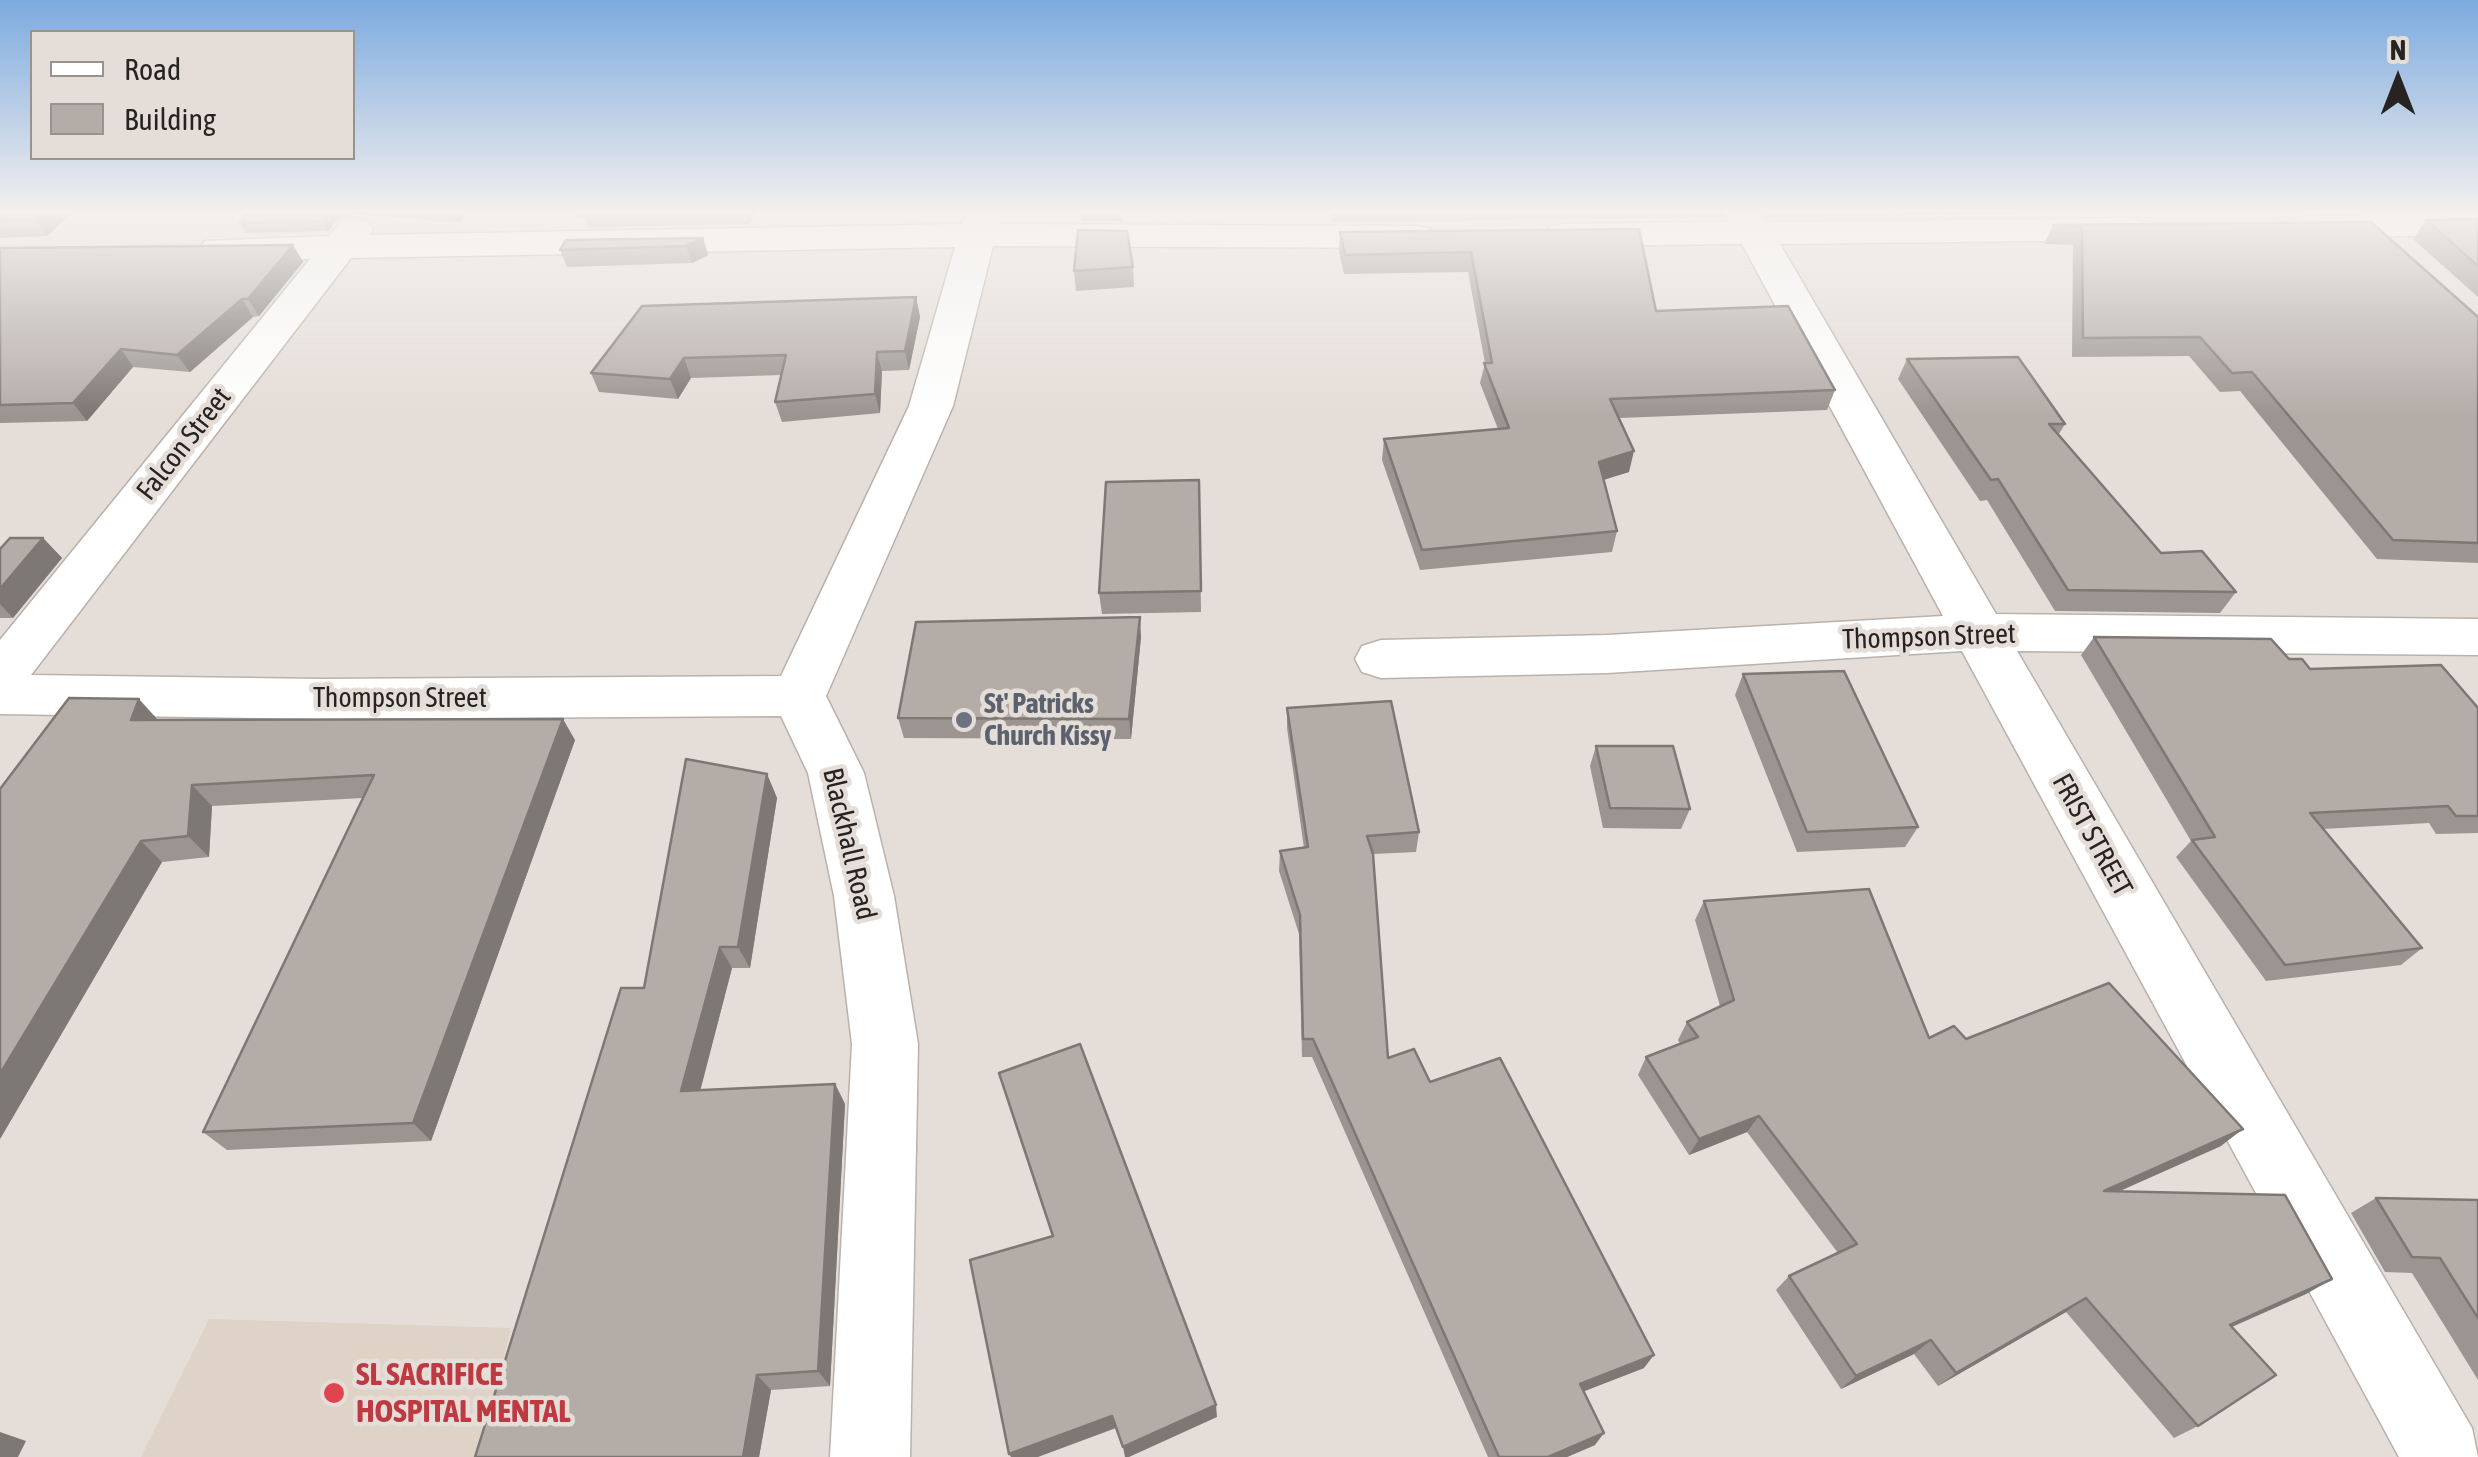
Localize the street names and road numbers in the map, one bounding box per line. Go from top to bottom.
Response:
street label: Falcon Street [130,381,238,507]
street label: Thompson Street [1842,617,2016,657]
street label: Thompson Street [313,681,487,715]
street label: Blackhall Road [815,765,883,923]
street label: FRIST STREET [2045,768,2139,902]

